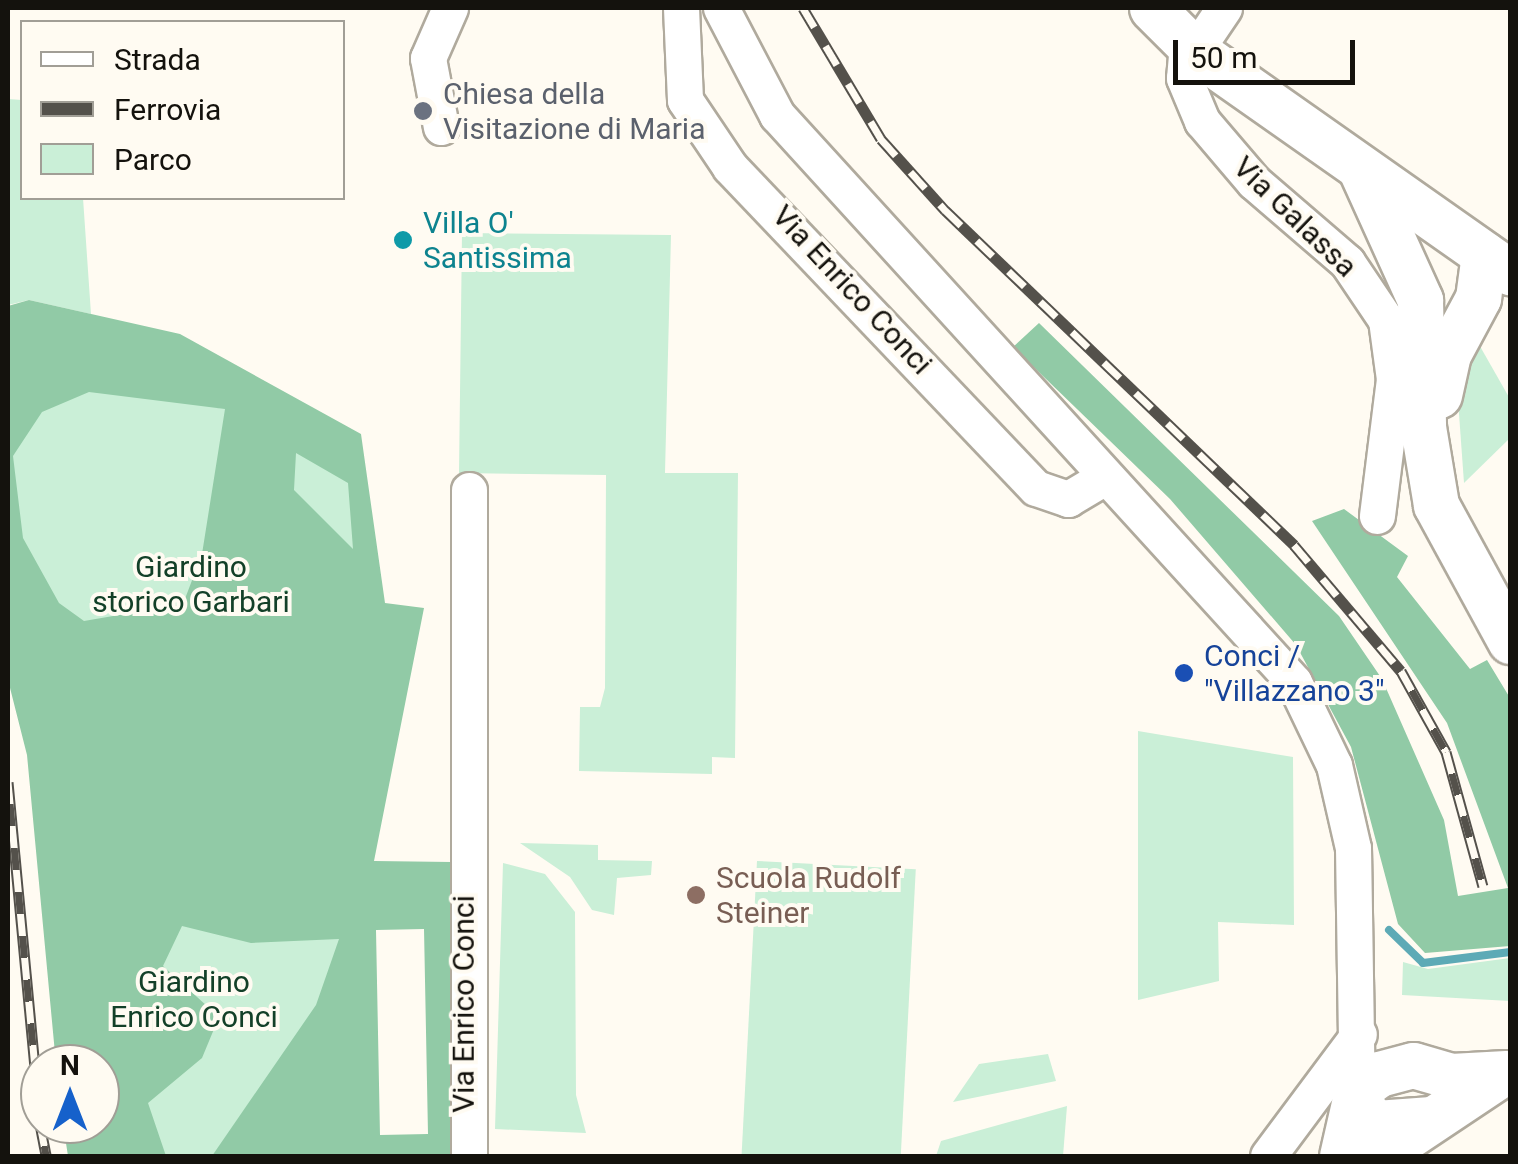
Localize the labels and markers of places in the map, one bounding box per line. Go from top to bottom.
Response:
place label: Chiesa della Visitazione di Maria [443,76,705,146]
marker: Chiesa della Visitazione di Maria [412,100,434,122]
place label: Villa O' Santissima [423,205,572,276]
marker: Villa O' Santissima [392,229,414,251]
place label: Conci / "Villazzano 3" [1204,638,1385,708]
marker: Conci / "Villazzano 3" [1173,662,1195,684]
place label: Scuola Rudolf Steiner [716,860,901,930]
marker: Scuola Rudolf Steiner [685,884,707,906]

